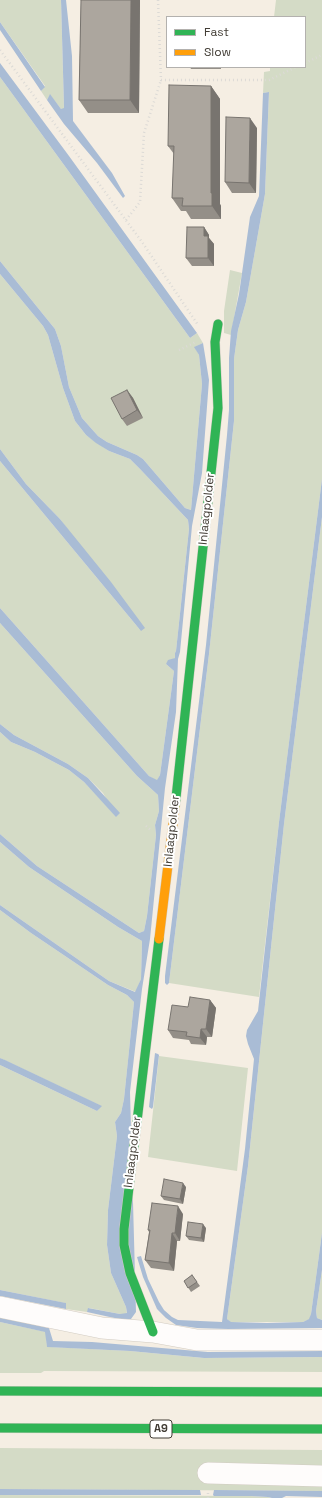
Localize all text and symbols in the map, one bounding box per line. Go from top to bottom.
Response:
legend [166,16,306,68]
text: Fast [204,24,229,40]
text: Slow [204,44,231,60]
street label: Inlaagpolder [196,472,218,546]
street label: Inlaagpolder [161,794,183,868]
street label: Inlaagpolder [121,1115,145,1189]
road number: A9 [150,1420,172,1438]

